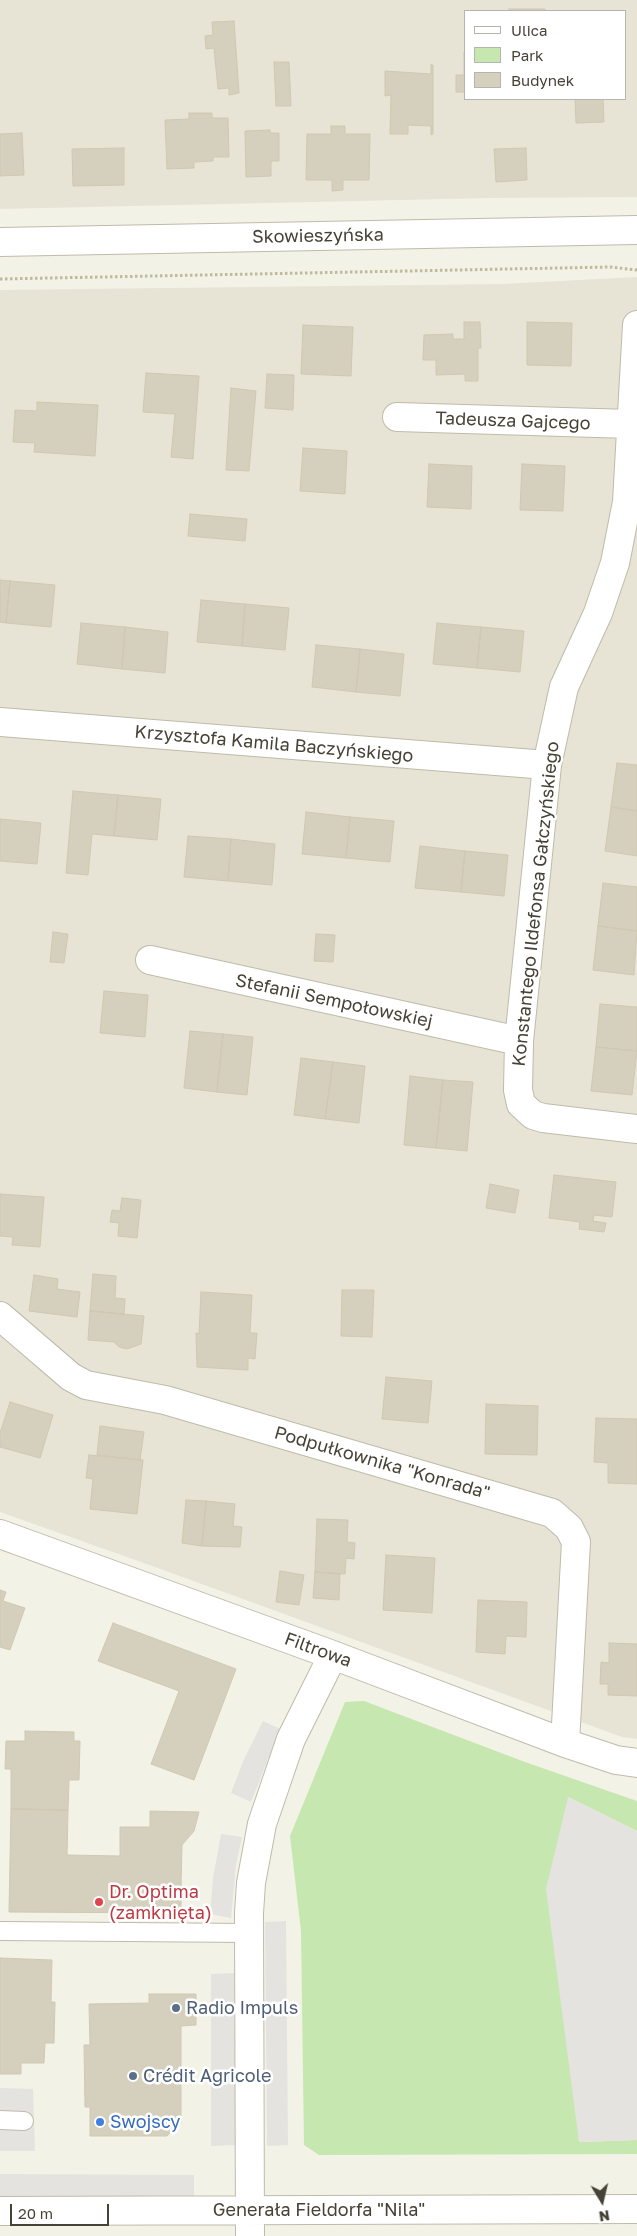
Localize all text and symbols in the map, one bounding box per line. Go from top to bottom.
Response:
legend [464,10,627,100]
text: Ulica [511,21,547,39]
text: Park [511,46,543,64]
text: Budynek [511,71,574,89]
street label: Skowieszyńska [252,224,384,248]
street label: Tadeusza Gajcego [435,407,591,435]
street label: Krzysztofa Kamila Baczyńskiego [134,721,414,767]
street label: Konstantego Ildefonsa Gałczyńskiego [508,740,564,1068]
street label: Stefanii Sempołowskiej [233,970,435,1032]
street label: Podpułkownika "Konrada" [272,1422,492,1504]
street label: Filtrowa [281,1628,355,1672]
place label: Dr. Optima (zamknięta) [109,1881,212,1924]
marker: Dr. Optima (zamknięta) [93,1896,105,1908]
place label: Radio Impuls [186,1997,298,2019]
marker: Radio Impuls [170,2002,182,2014]
place label: Crédit Agricole [143,2065,272,2087]
marker: Crédit Agricole [127,2070,139,2082]
place label: Swojscy [110,2111,180,2133]
marker: Swojscy [94,2116,106,2128]
north arrow [577,2176,627,2226]
scale bar [12,2194,111,2226]
street label: Generała Fieldorfa "Nila" [213,2199,425,2221]
text: 20 m [18,2204,53,2222]
text: N [598,2207,611,2226]

